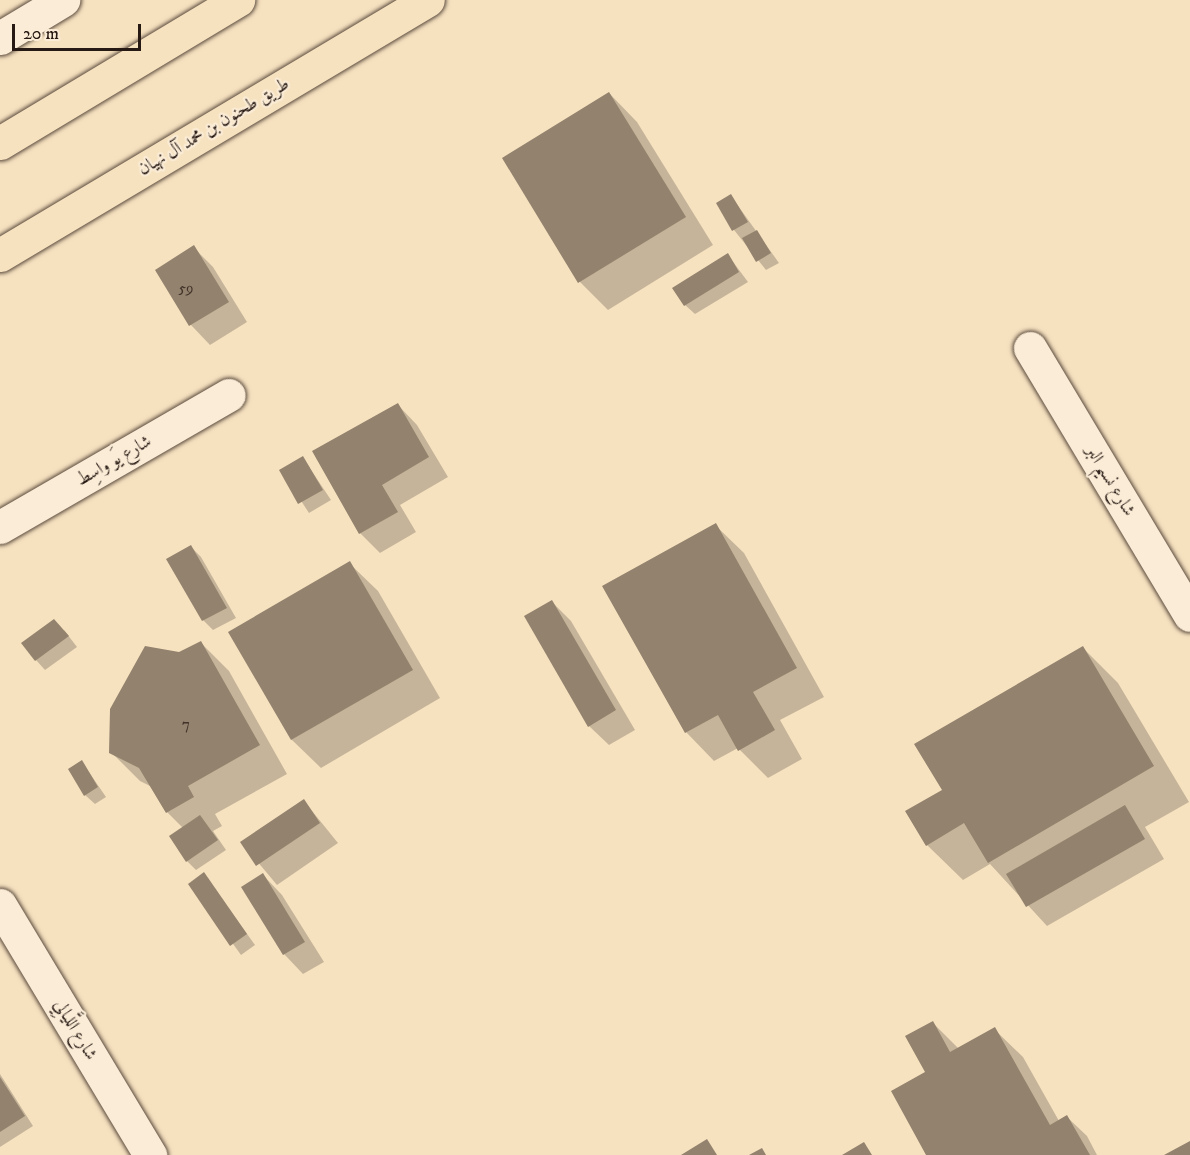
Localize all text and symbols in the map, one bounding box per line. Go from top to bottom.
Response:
scale bar [15,12,144,50]
text: 20 m [23,23,59,45]
street label: طريق طحنون بن محمد آل نهيان [135,73,293,181]
house number: 59 [179,280,193,298]
street label: شارع يَو واسِط [72,431,156,491]
street label: شارع نسيم البر [1080,442,1140,520]
house number: 7 [182,716,190,734]
street label: شارع اللَّيالِي [48,996,102,1064]

